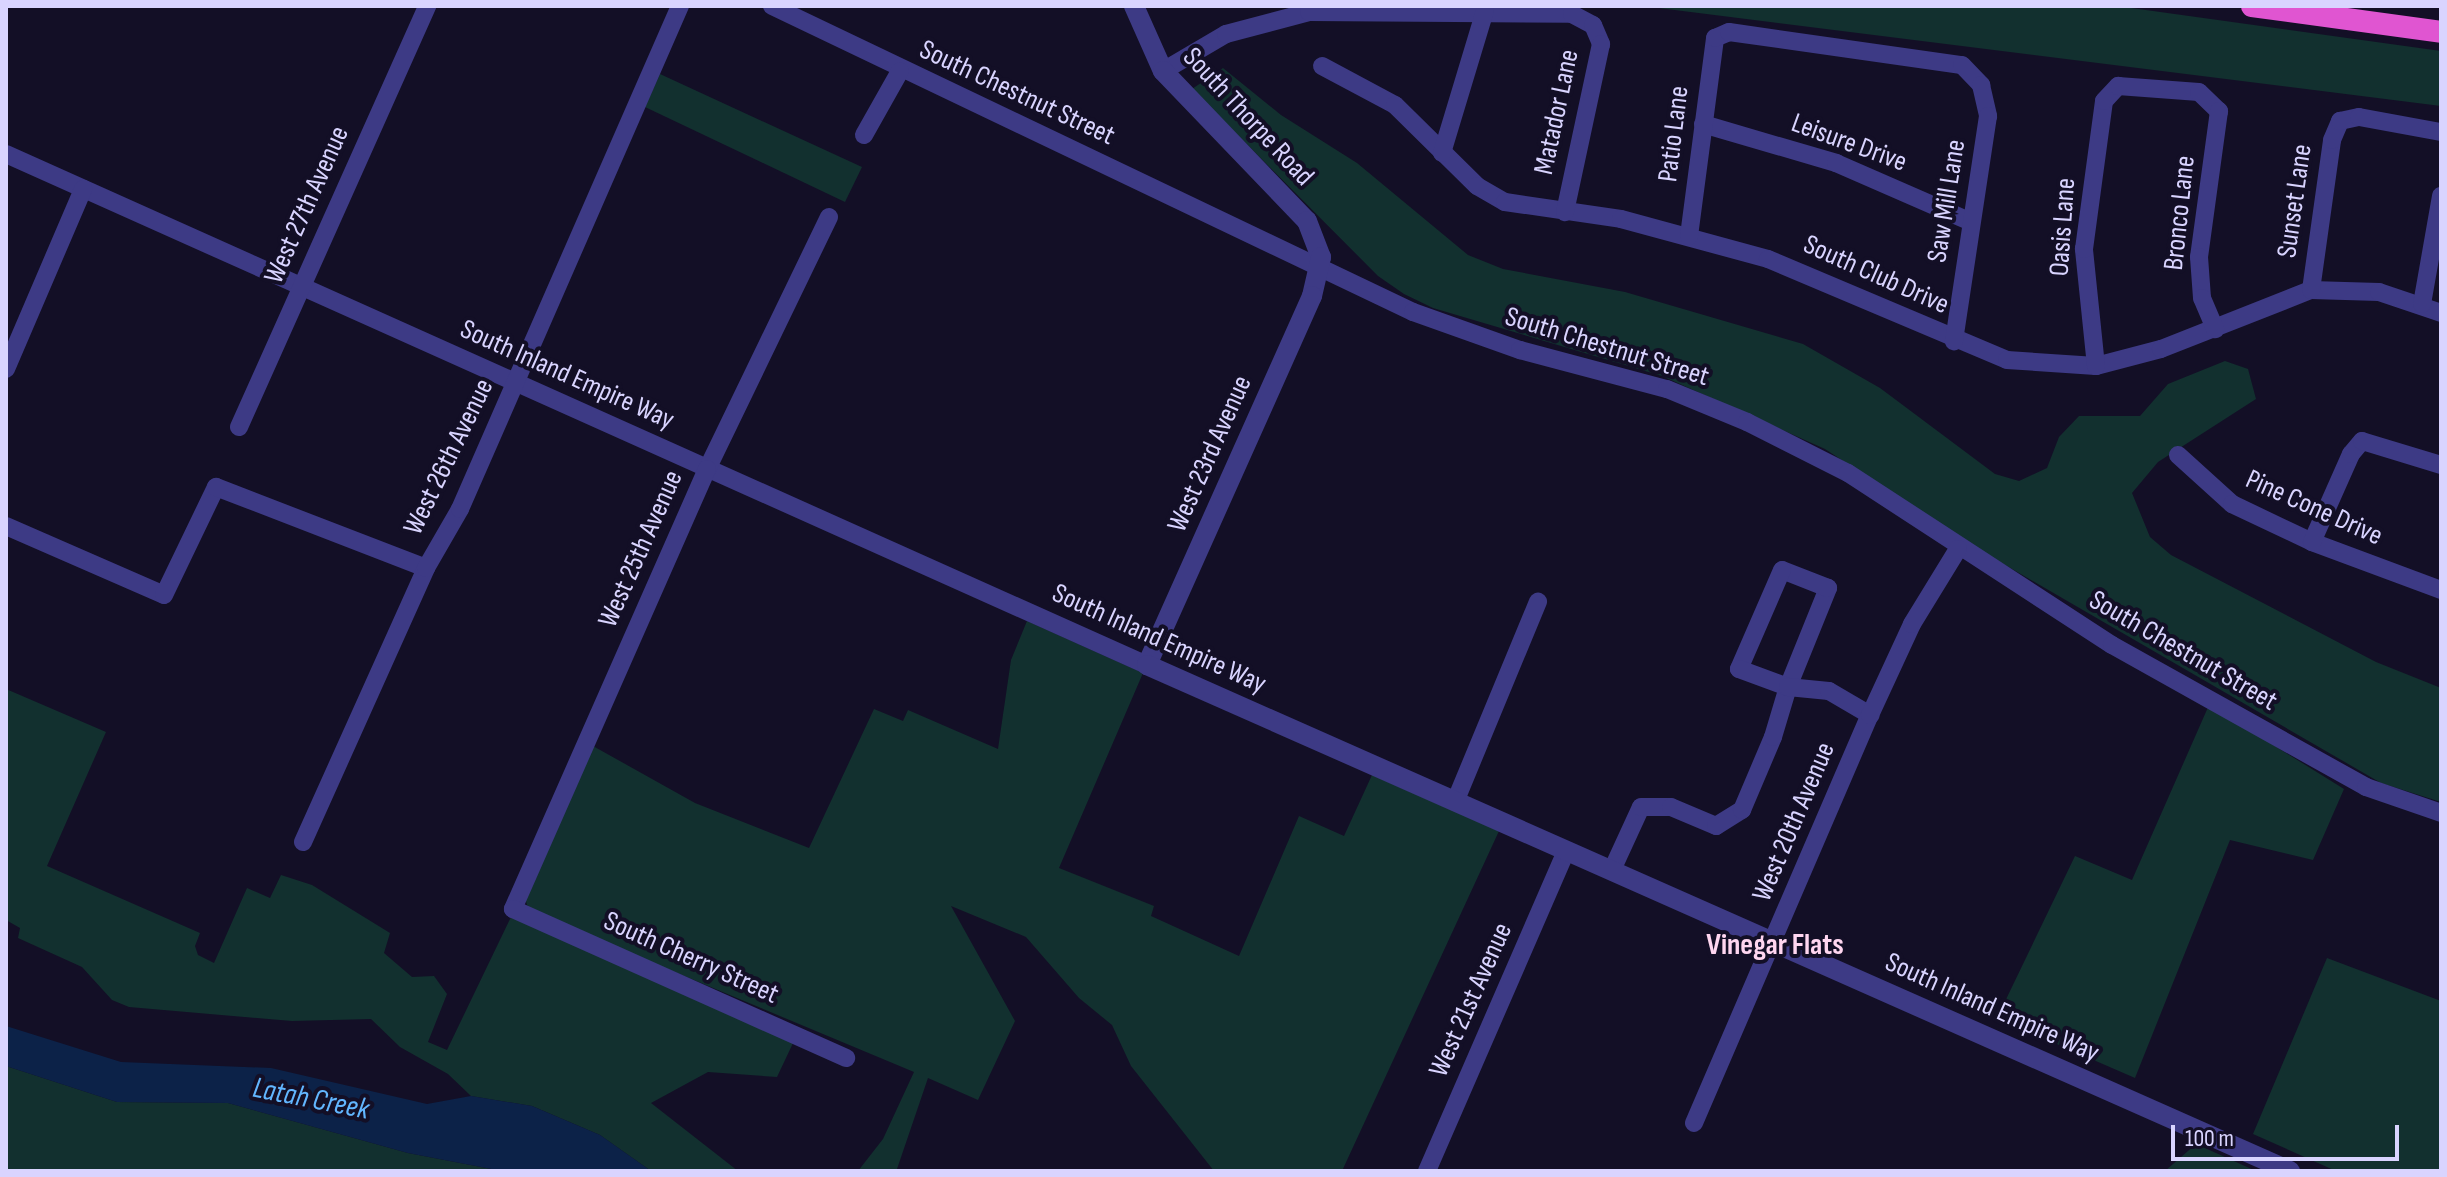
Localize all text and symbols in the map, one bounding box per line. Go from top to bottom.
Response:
street label: South Chestnut Street [914,33,1120,153]
street label: South Thorpe Road [1175,41,1321,193]
street label: Matador Lane [1527,47,1587,177]
street label: Patio Lane [1651,84,1697,184]
street label: Leisure Drive [1787,107,1911,179]
street label: West 27th Avenue [257,121,357,289]
street label: Saw Mill Lane [1921,137,1973,265]
street label: Sunset Lane [2270,142,2320,260]
street label: Bronco Lane [2157,154,2203,272]
street label: Oasis Lane [2043,177,2083,277]
street label: South Club Drive [1798,228,1954,322]
street label: South Chestnut Street [1501,300,1713,394]
street label: South Inland Empire Way [455,313,679,437]
street label: West 23rd Avenue [1161,371,1259,537]
street label: West 26th Avenue [397,374,501,540]
street label: Pine Cone Drive [2240,463,2388,553]
street label: West 25th Avenue [591,465,691,633]
street label: South Inland Empire Way [1047,577,1271,701]
street label: South Chestnut Street [2083,584,2283,718]
street label: West 20th Avenue [1745,737,1843,907]
street label: South Cherry Street [598,904,784,1012]
street label: West 21st Avenue [1422,918,1520,1082]
district label: Vinegar Flats [1706,927,1844,963]
street label: South Inland Empire Way [1880,946,2104,1070]
water label: Latah Creek [250,1070,372,1128]
scale bar [2175,1109,2403,1159]
text: 100 m [2185,1124,2234,1153]

